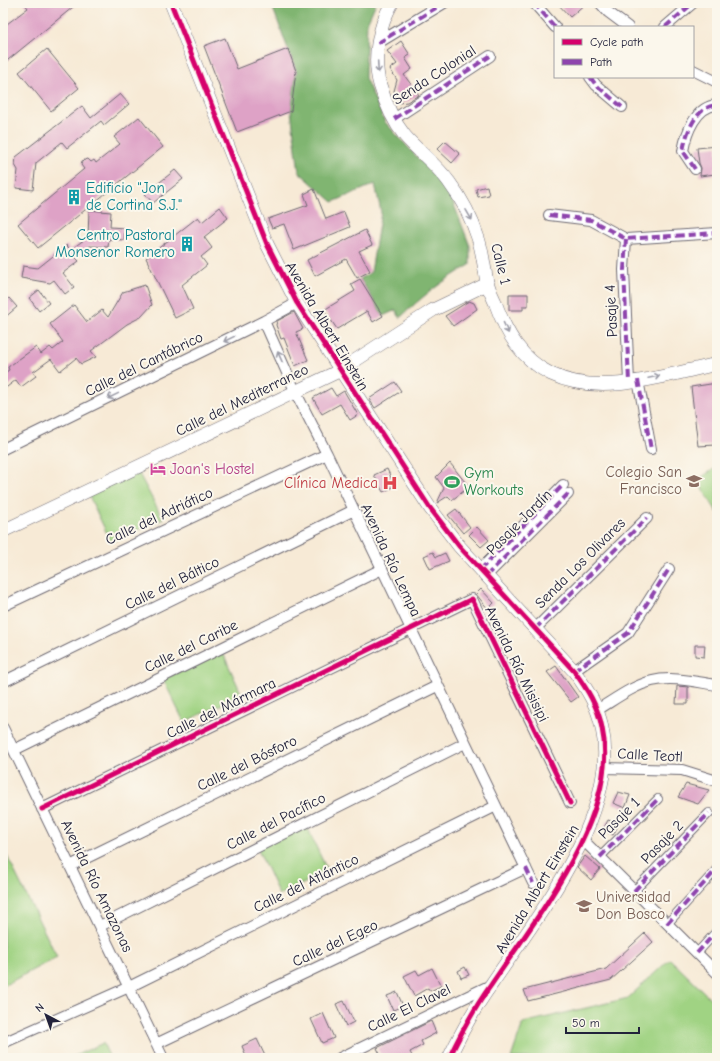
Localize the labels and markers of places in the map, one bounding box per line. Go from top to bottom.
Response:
place label: Edificio "Jon de Cortina S.J." [86,179,182,214]
building icon: Edificio "Jon de Cortina S.J." [65,188,83,206]
place label: Centro Pastoral Monsenor Romero [55,226,175,261]
building icon: Centro Pastoral Monsenor Romero [178,235,196,253]
hotel icon: Joan's Hostel [149,460,167,478]
place label: Joan's Hostel [170,460,255,478]
place label: Colegio San Francisco [605,463,682,498]
place label: Gym Workouts [464,464,523,499]
school or university icon: Colegio San Francisco [685,472,703,490]
sports icon: Gym Workouts [443,473,461,491]
place label: Clínica Medica [284,474,378,492]
hospital icon: Clínica Medica [381,474,399,492]
place label: Universidad Don Bosco [596,888,671,923]
school or university icon: Universidad Don Bosco [575,897,593,915]

